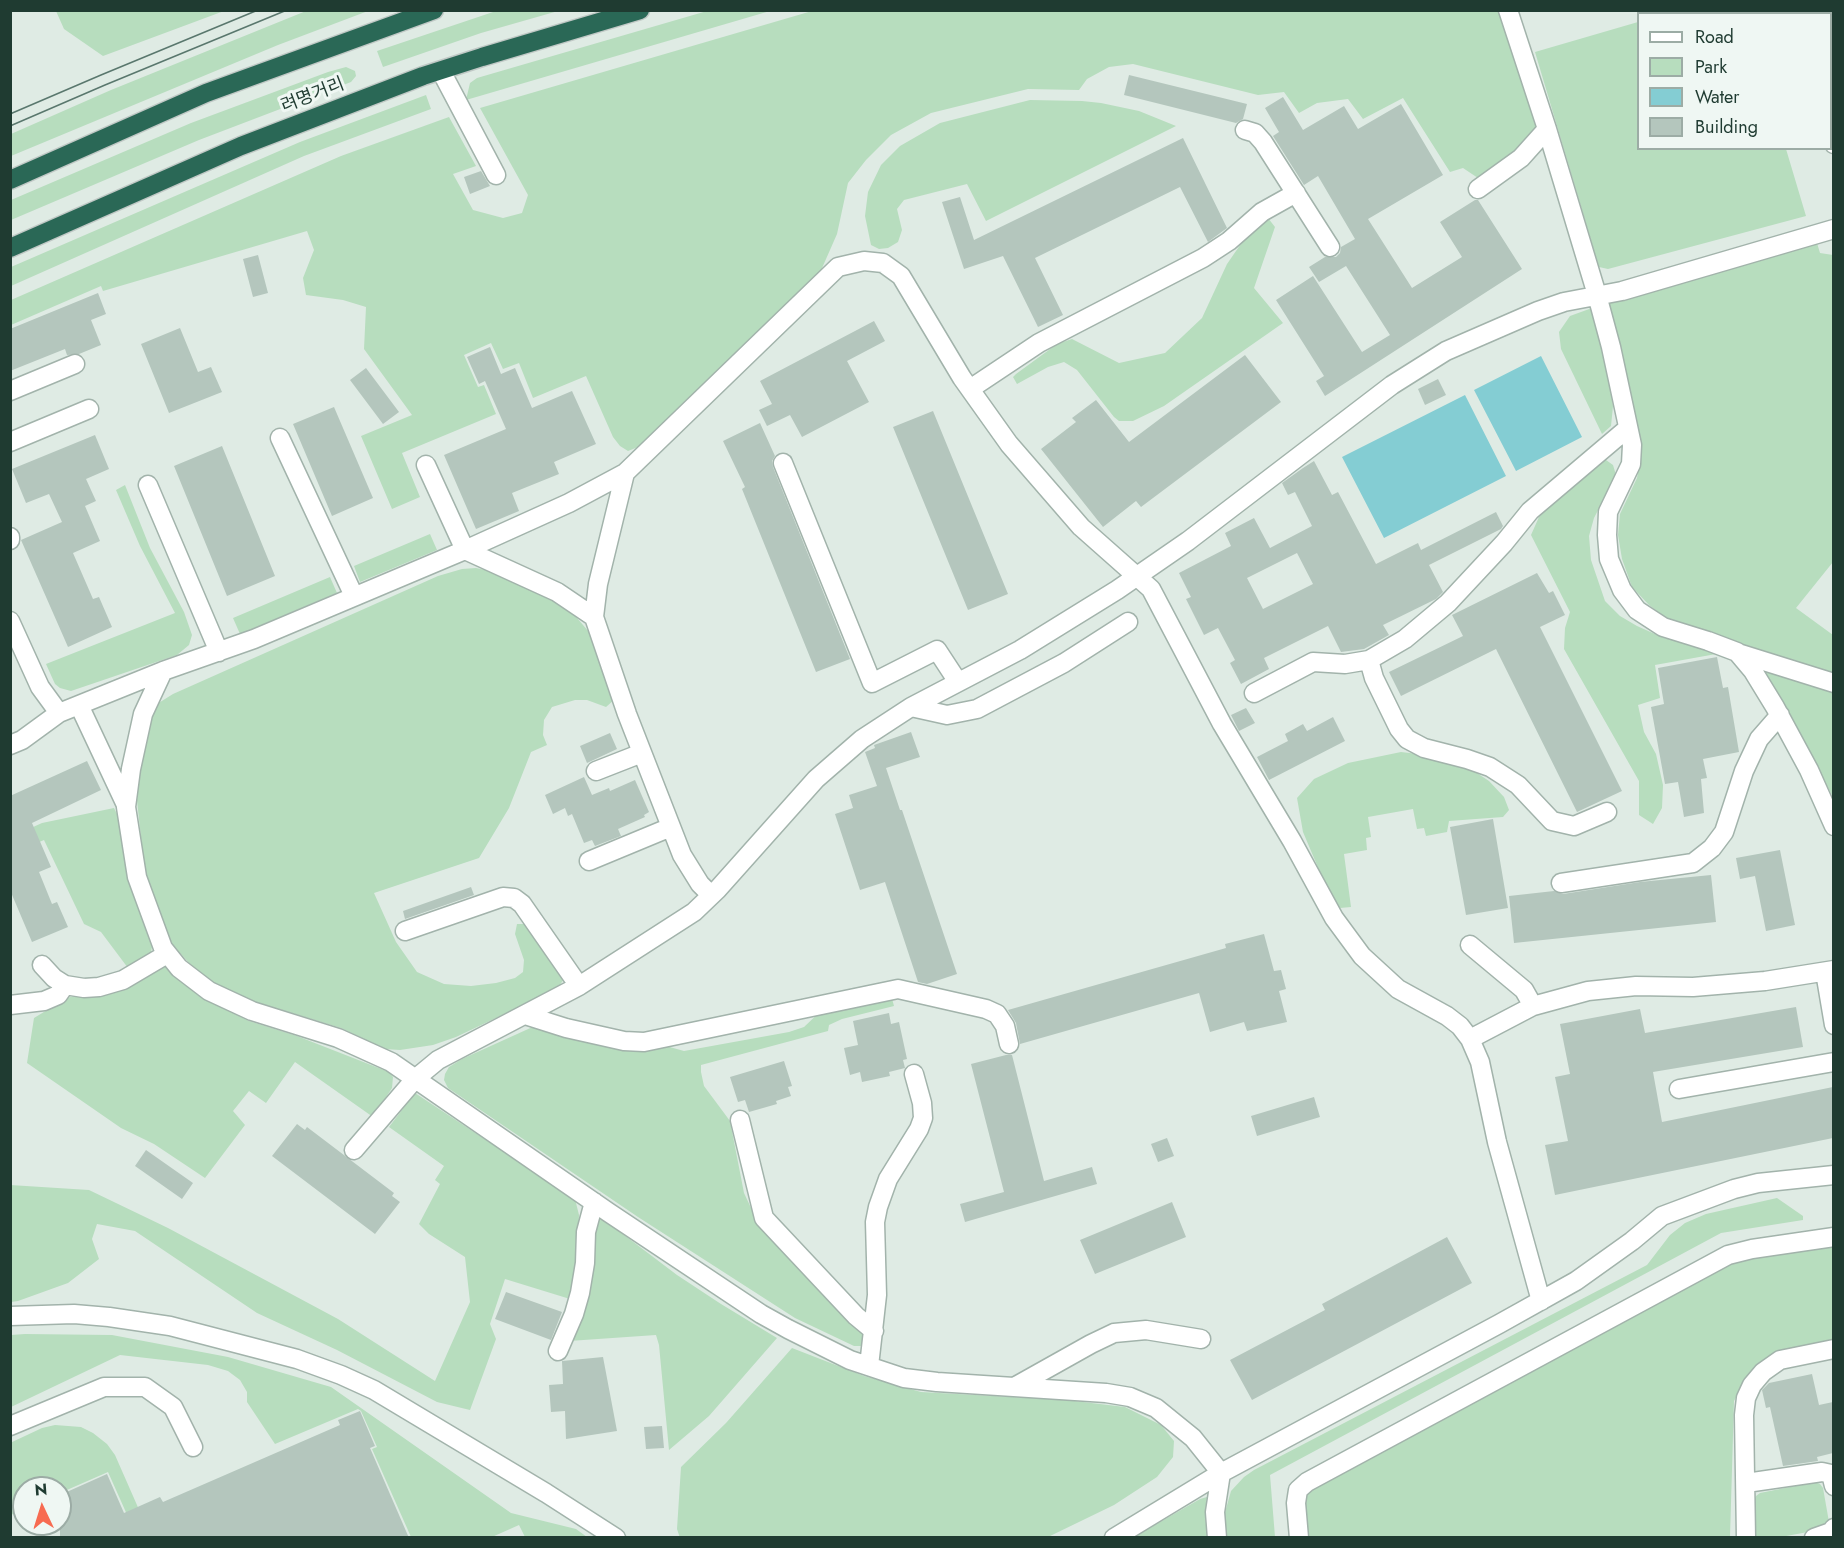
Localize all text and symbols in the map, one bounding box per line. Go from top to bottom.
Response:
legend [1637,12,1832,150]
text: Road [1695,24,1734,50]
text: Park [1695,54,1727,80]
street label: 려명거리 [278,74,348,118]
text: Water [1695,84,1739,110]
text: Building [1695,114,1758,140]
north arrow [12,1476,72,1536]
text: N [34,1478,48,1501]

